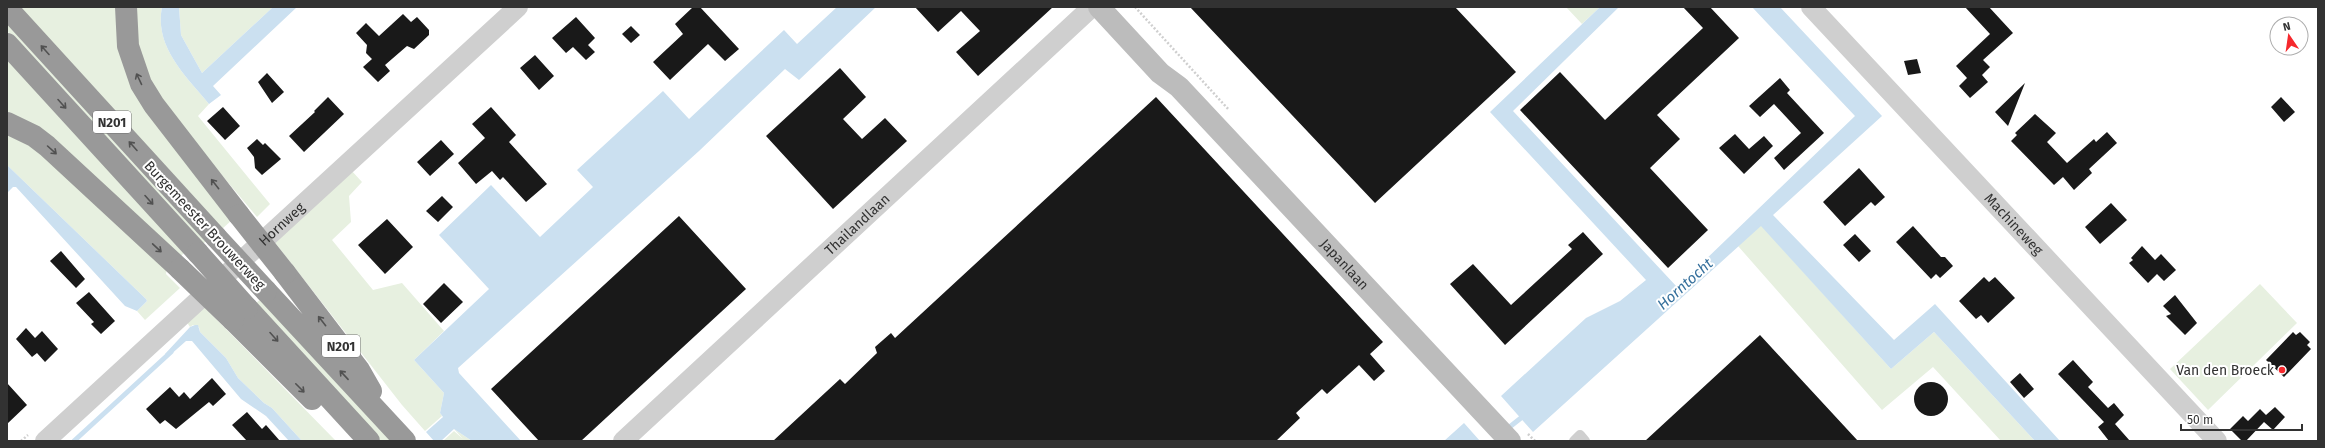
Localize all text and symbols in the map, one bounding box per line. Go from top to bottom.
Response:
north arrow [2269,16,2309,56]
text: N [2282,20,2292,34]
one-way arrow [41,45,50,55]
one-way arrow [135,74,142,86]
one-way arrow [57,99,66,109]
road number: N201 [93,111,131,133]
one-way arrow [128,141,138,151]
one-way arrow [47,146,57,155]
street label: Burgemeester Brouwerweg [141,157,269,294]
one-way arrow [211,179,220,190]
street label: Thailandlaan [821,190,894,259]
street label: Machineweg [1981,190,2047,259]
one-way arrow [145,195,154,205]
street label: Hornweg [255,199,309,250]
street label: Japanlaan [1316,236,1372,293]
one-way arrow [152,243,162,252]
water label: Horntocht [1654,254,1717,313]
one-way arrow [318,316,326,327]
one-way arrow [269,331,278,342]
road number: N201 [322,335,360,357]
place label: Van den Broeck [2176,362,2275,379]
marker: Van den Broeck [2277,365,2287,375]
one-way arrow [339,370,348,380]
one-way arrow [295,383,305,393]
scale bar [2181,406,2302,432]
text: 50 m [2187,413,2213,427]

